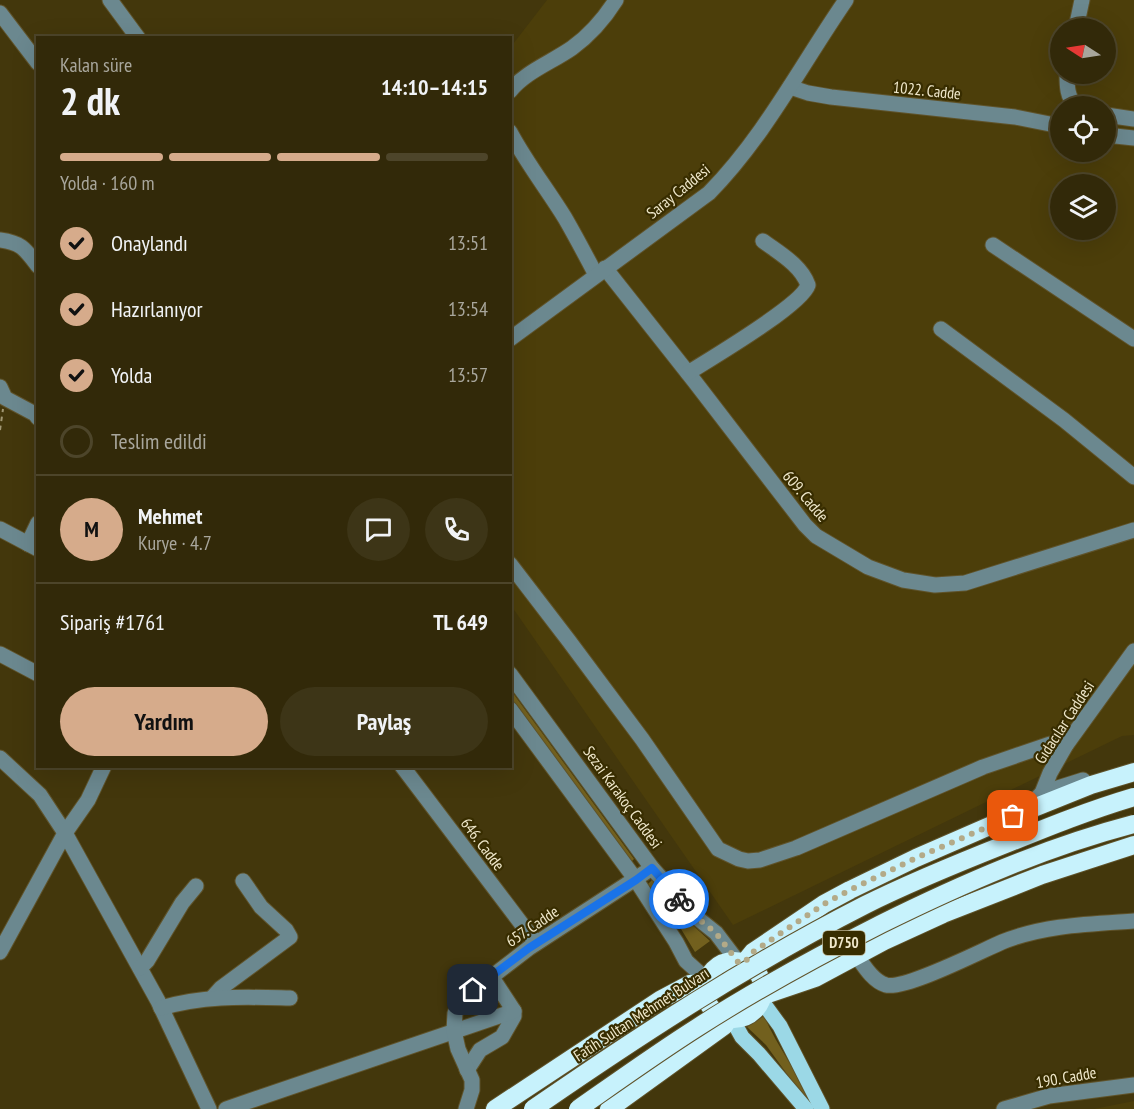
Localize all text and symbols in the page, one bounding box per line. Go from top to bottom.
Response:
north arrow [1050,18,1116,84]
map controls [1050,18,1116,240]
text: Kalan süre [60,52,132,78]
text: 14:10–14:15 [381,73,488,101]
text: 2 dk [60,75,120,126]
street label: 1022. Cadde [892,77,962,103]
button: locate [1050,96,1116,162]
street label: Saray Caddesi [642,159,714,223]
text: Yolda · 160 m [60,170,155,196]
button: layers [1050,174,1116,240]
icon: check [60,227,93,260]
text: Onaylandı [111,229,188,257]
text: 13:51 [448,230,488,256]
icon: check [60,293,93,326]
text: Hazırlanıyor [111,295,202,323]
text: 13:54 [448,296,488,322]
icon: check [60,359,93,392]
text: Yolda [111,361,152,389]
text: 13:57 [448,362,488,388]
text: Teslim edildi [111,427,207,455]
street label: 609. Cadde [779,466,833,526]
button: chat [347,498,410,561]
button: phone [425,498,488,561]
text: Mehmet [138,502,202,530]
text: M [84,515,99,543]
text: Kurye · 4.7 [138,530,212,556]
text: Sipariş #1761 [60,608,165,636]
text: TL 649 [433,608,488,636]
street label: Gıdacılar Caddesi [1030,677,1098,767]
button: Yardım [60,687,268,756]
button: Paylaş [280,687,488,756]
street label: Sezai Karakoç Caddesi [579,742,667,852]
pin [987,790,1038,841]
icon: bag [996,799,1029,832]
street label: 646. Cadde [457,814,509,874]
courier [649,869,709,929]
icon: bike [663,883,696,916]
street label: 657. Cadde [502,901,562,951]
road number: D750 [823,931,865,955]
street label: Fatih Sultan Mehmet Bulvarı [570,963,712,1065]
pin [447,964,498,1015]
icon: home [456,973,489,1006]
street label: 190. Cadde [1034,1062,1098,1092]

